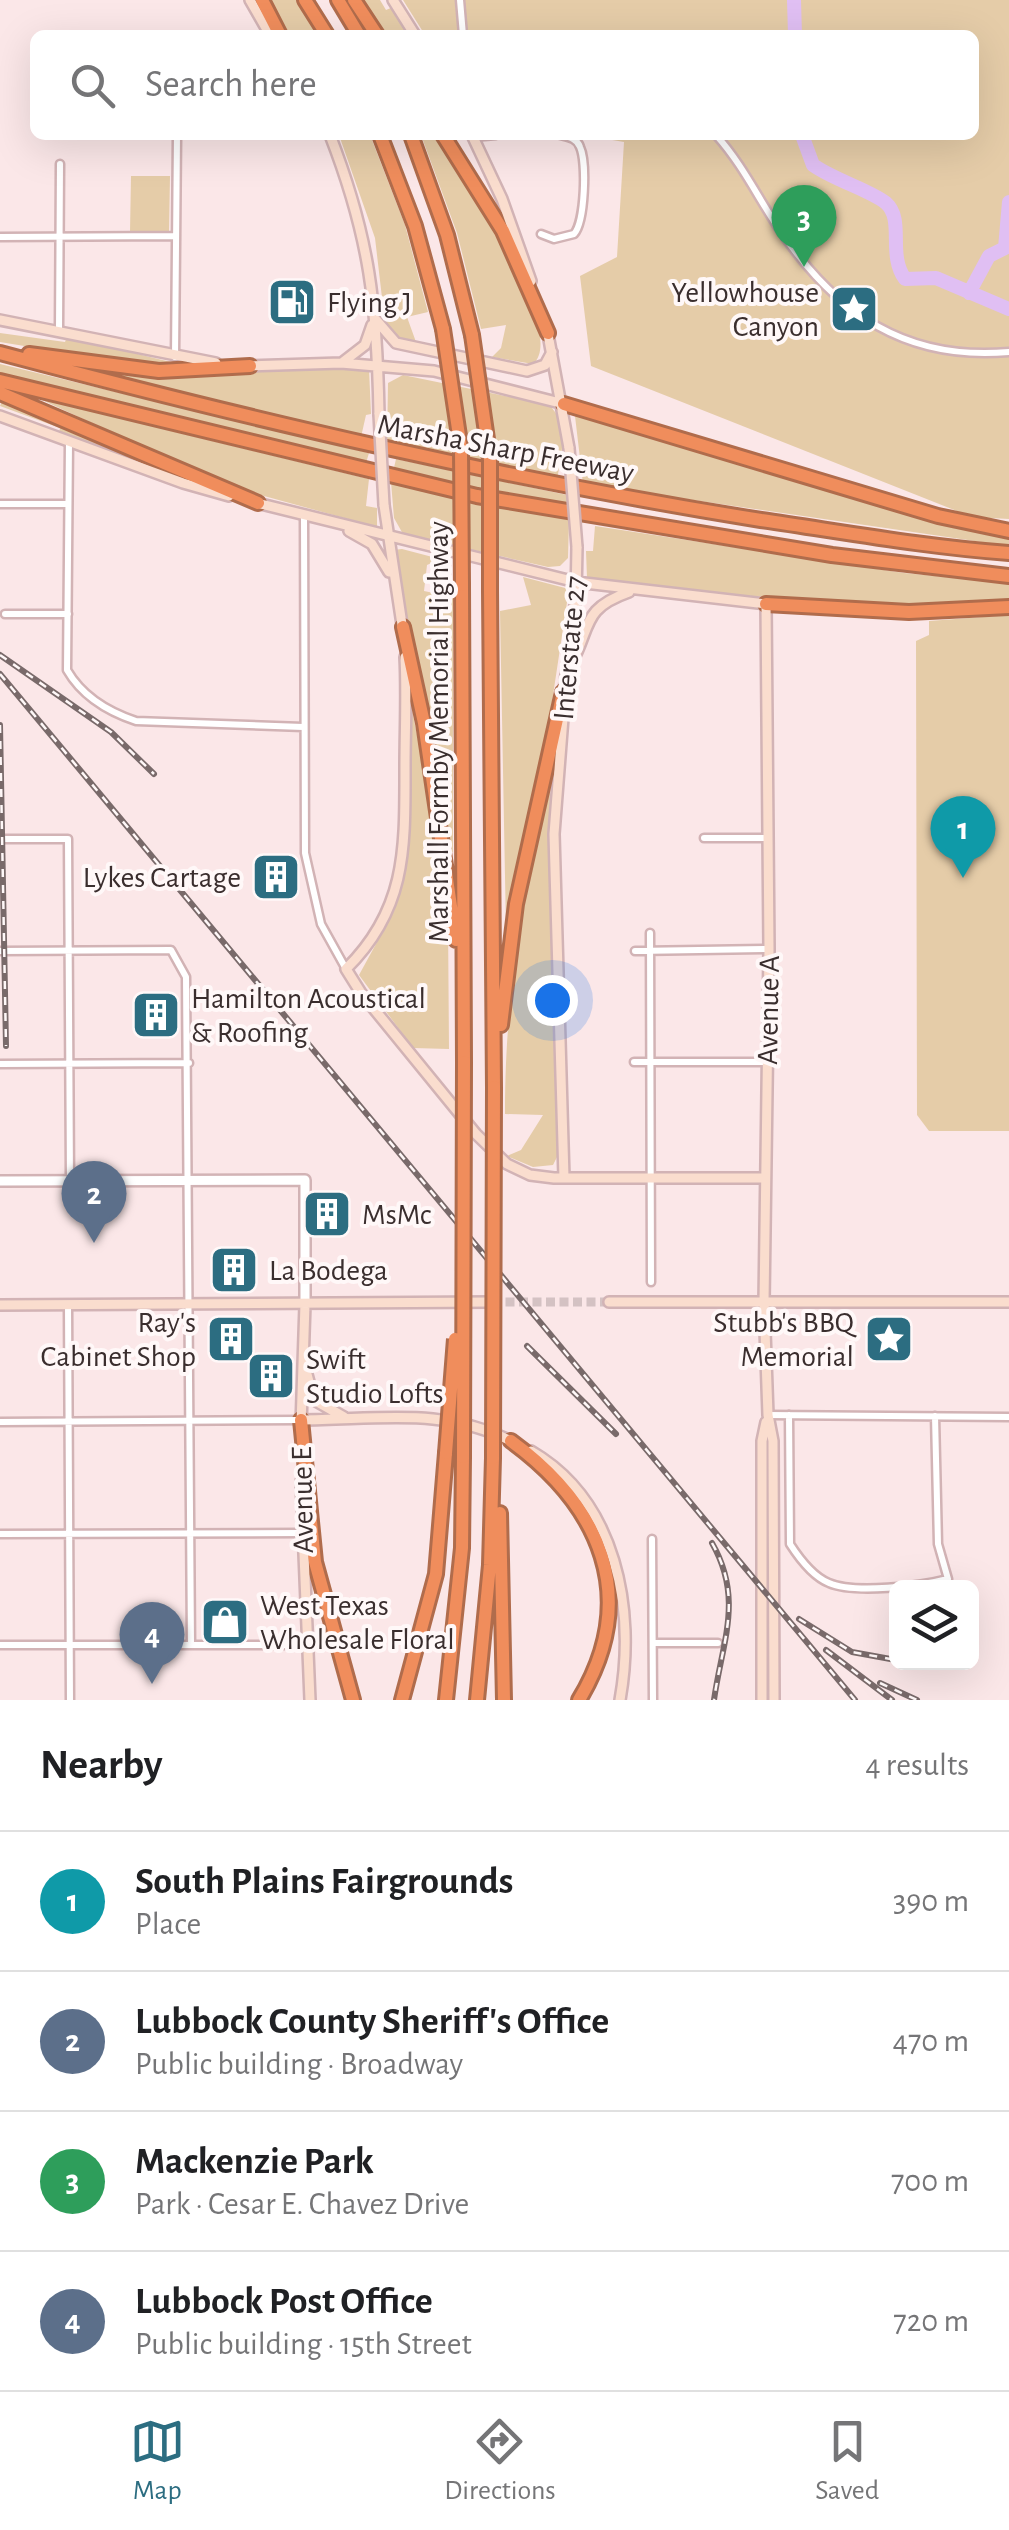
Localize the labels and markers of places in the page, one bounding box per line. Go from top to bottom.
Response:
pin: 3 [772,184,836,267]
fuel station icon: Flying J [266,276,318,328]
place label: Yellowhouse Canyon [671,278,819,342]
place icon: Yellowhouse Canyon [828,283,880,335]
place label: Flying J [327,288,412,318]
pin: 1 [930,796,996,878]
building icon: Lykes Cartage [250,851,302,903]
place label: Lykes Cartage [83,863,241,893]
place label: Hamilton Acoustical & Roofing [191,984,426,1048]
building icon: Hamilton Acoustical & Roofing [130,989,182,1041]
pin: 2 [62,1160,126,1243]
building icon: MsMc [301,1188,353,1240]
place label: MsMc [362,1200,432,1230]
building icon: La Bodega [208,1244,260,1296]
place label: La Bodega [269,1256,388,1286]
place label: Ray's Cabinet Shop [41,1308,196,1372]
place label: Stubb's BBQ Memorial [713,1308,857,1372]
building icon: Ray's Cabinet Shop [205,1313,257,1365]
place icon: Stubb's BBQ Memorial [863,1313,915,1365]
place label: Swift Studio Lofts [306,1345,444,1409]
building icon: Swift Studio Lofts [245,1350,297,1402]
place label: West Texas Wholesale Floral [260,1591,455,1655]
shop icon: West Texas Wholesale Floral [199,1596,251,1648]
pin: 4 [120,1602,184,1684]

